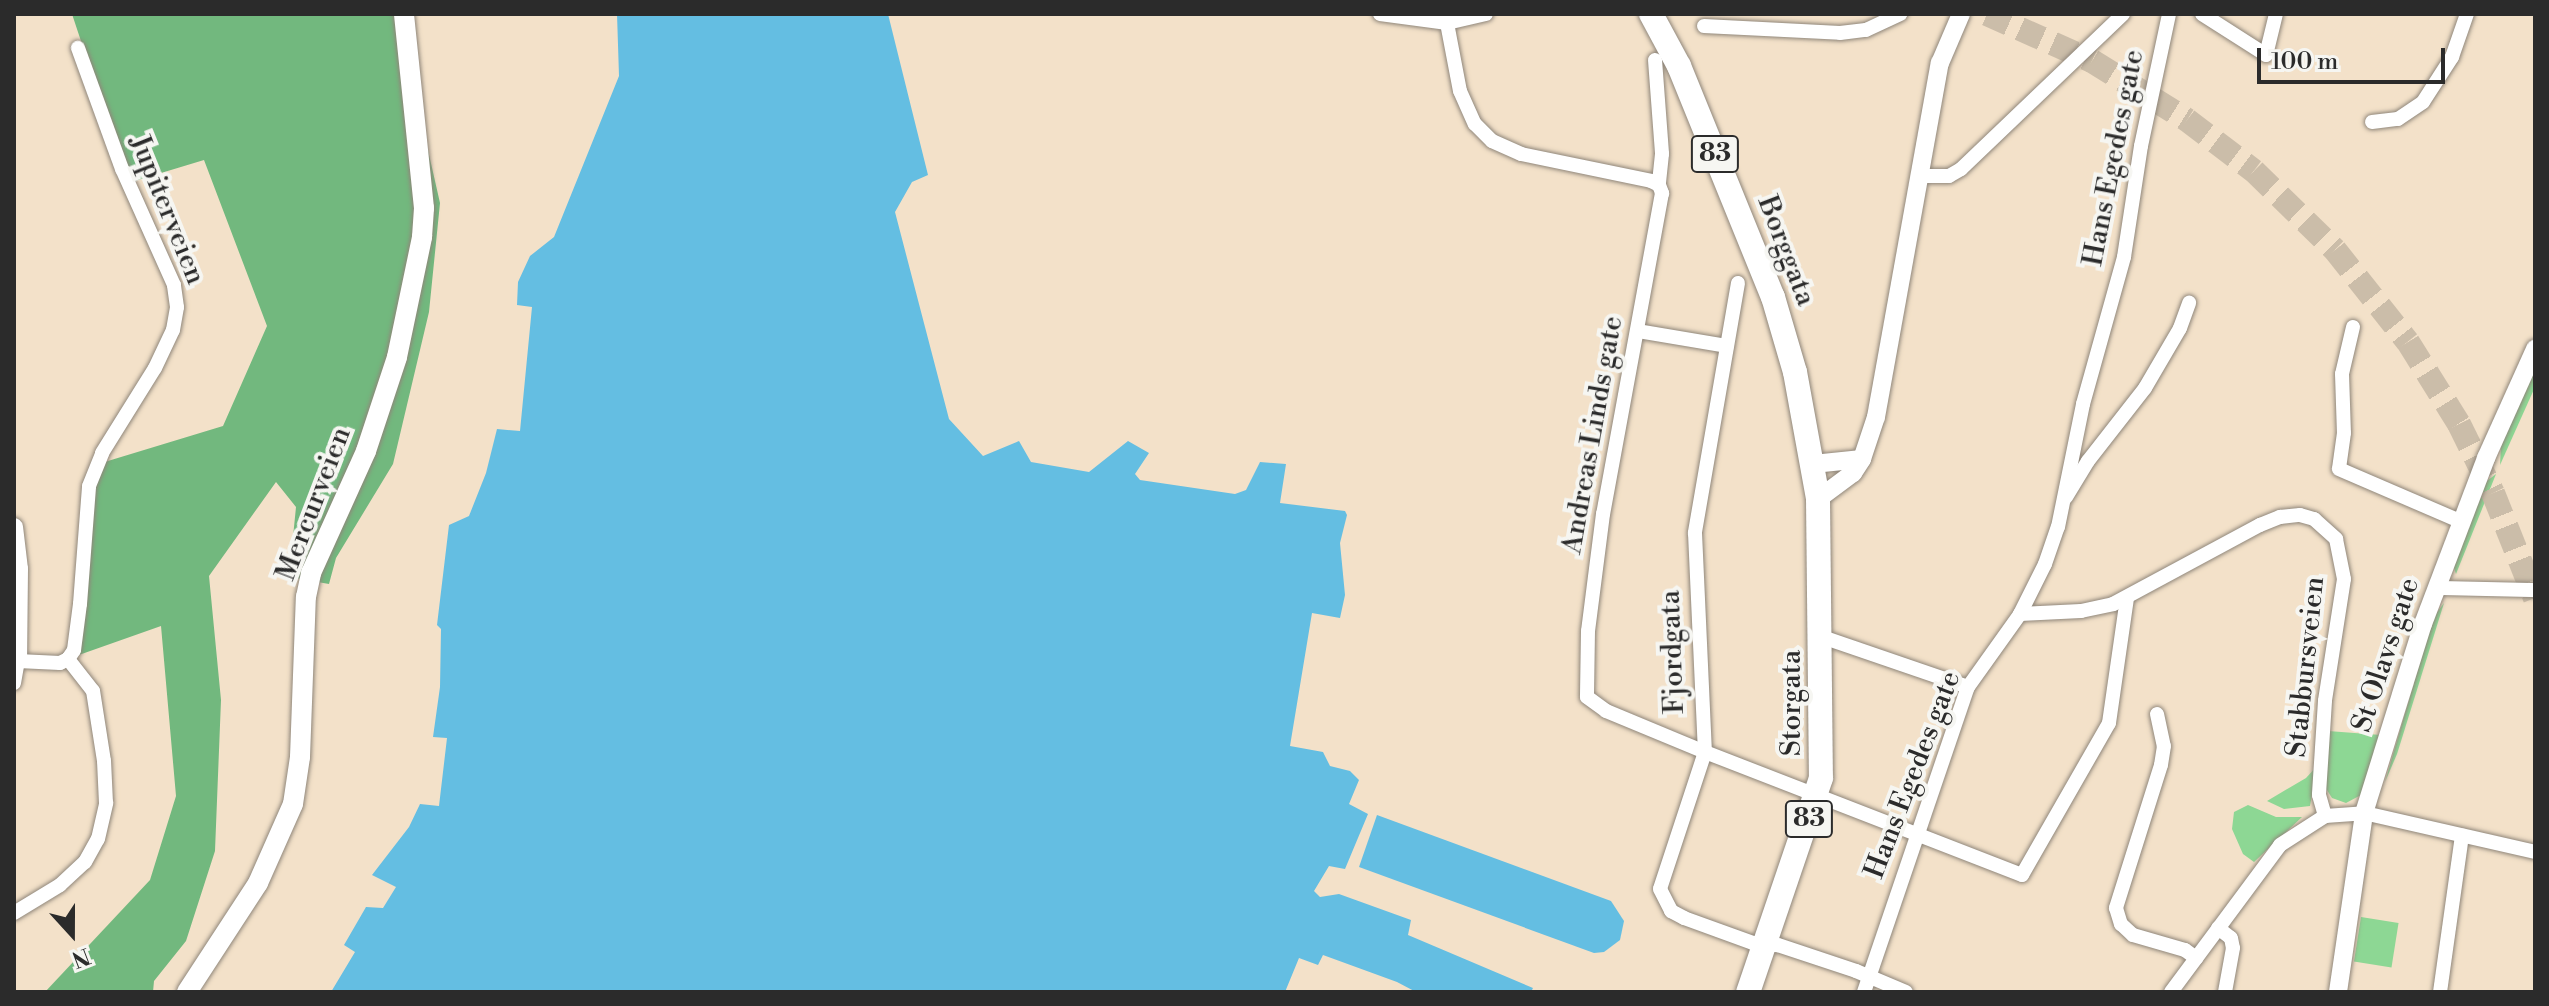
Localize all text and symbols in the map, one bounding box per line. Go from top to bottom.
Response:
scale bar [2261,32,2449,82]
street label: Hans Egedes gate [2077,47,2151,269]
text: 100 m [2271,47,2338,77]
street label: Jupiterveien [122,131,212,289]
road number: 83 [1689,132,1741,176]
street label: Borggata [1750,191,1822,311]
street label: Andreas Linds gate [1556,313,1630,557]
street label: Mercurveien [269,423,359,585]
street label: St Olavs gate [2345,574,2427,736]
street label: Stabbursveien [2280,575,2332,759]
street label: Fjordgata [1654,589,1692,715]
street label: Storgata [1775,650,1809,756]
street label: Hans Egedes gate [1858,666,1968,884]
road number: 83 [1783,797,1835,841]
north arrow [32,894,112,974]
text: N [68,941,94,973]

